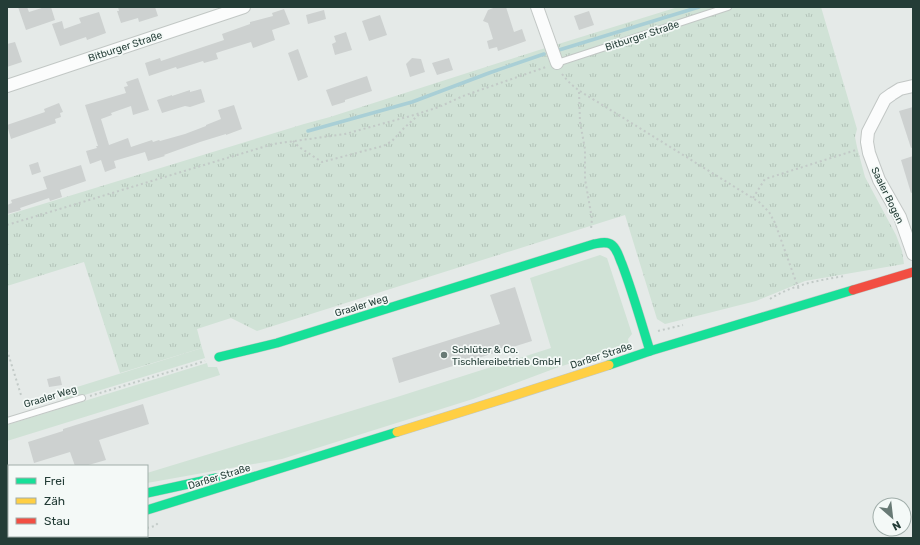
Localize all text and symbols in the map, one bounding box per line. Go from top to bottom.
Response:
street label: Bitburger Straße [604,18,681,54]
street label: Bitburger Straße [87,29,164,65]
street label: Saaler Bogen [868,165,906,226]
street label: Graaler Weg [333,292,389,320]
street label: Darßer Straße [569,340,634,372]
place label: Schlüter & Co. Tischlereibetrieb GmbH [452,344,561,368]
marker: Schlüter & Co. Tischlereibetrieb GmbH [439,350,449,360]
street label: Graaler Weg [22,383,78,411]
street label: Darßer Straße [187,462,252,492]
legend [8,465,148,537]
text: Frei [44,474,65,488]
text: Zäh [44,494,65,508]
north arrow [872,497,912,537]
text: Stau [44,514,70,528]
text: N [890,518,903,533]

